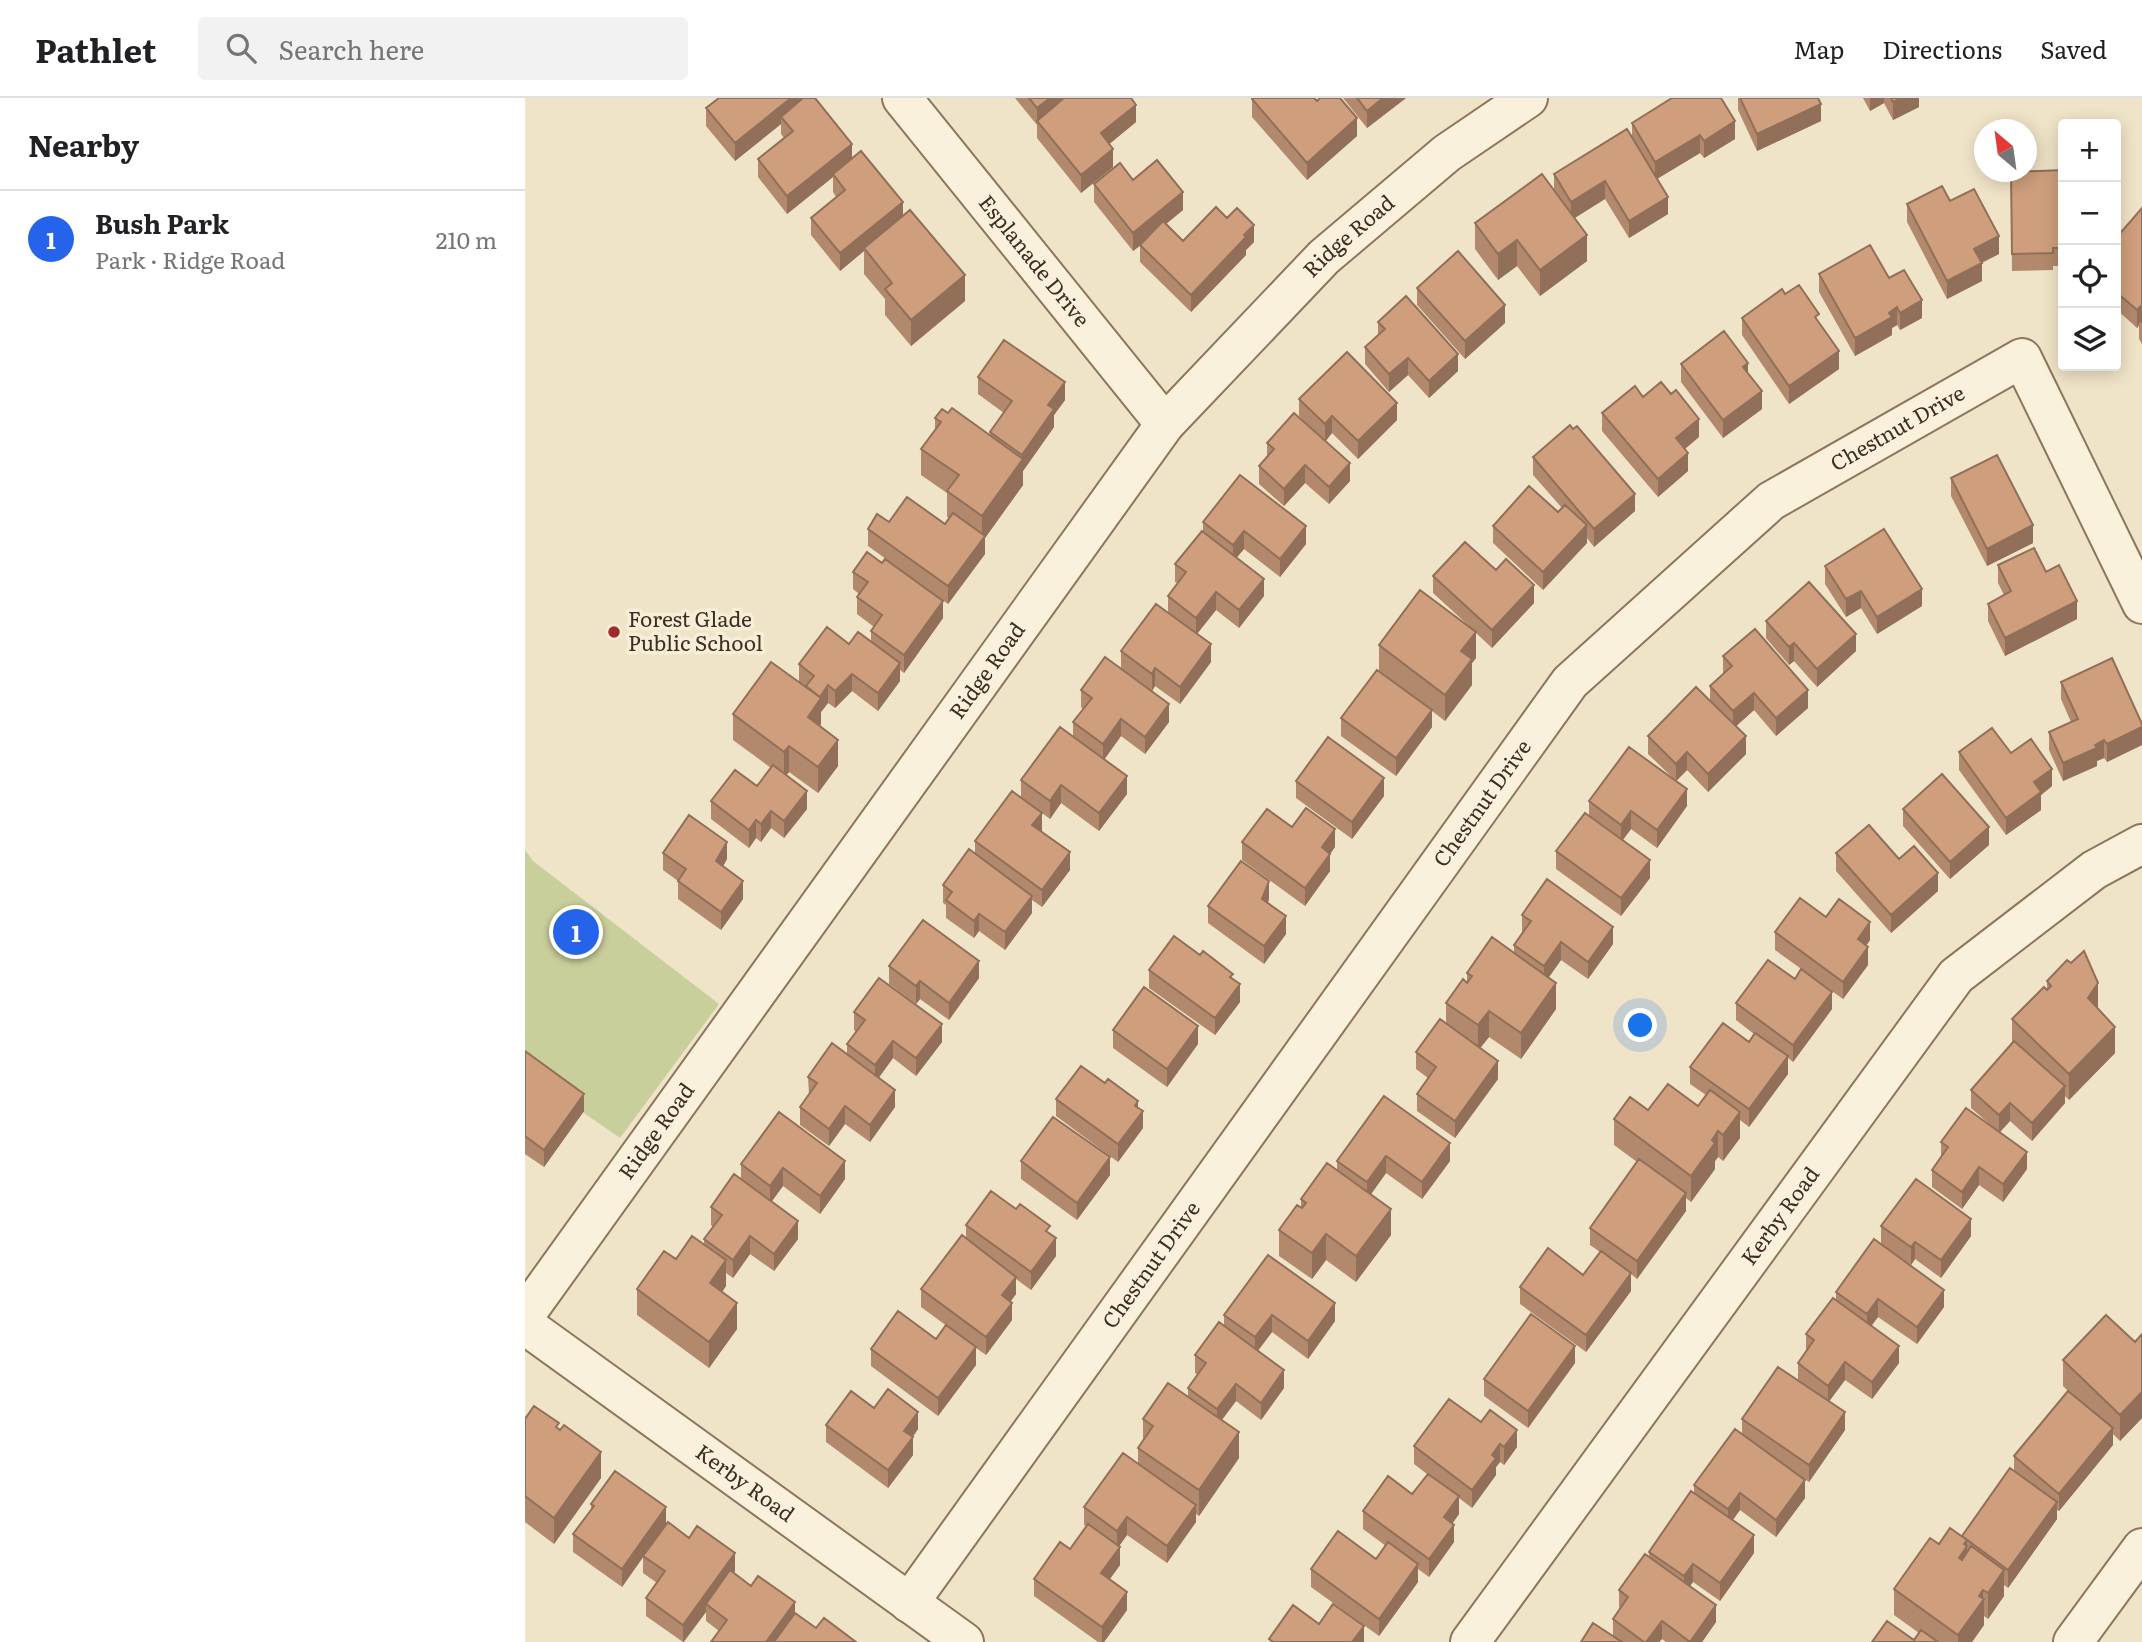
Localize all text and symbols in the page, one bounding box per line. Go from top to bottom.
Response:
search box [198,17,688,80]
text: Pathlet [35,24,156,73]
icon: search [222,29,260,67]
text: Search here [278,29,424,68]
text: Map [1793,31,1844,66]
text: Directions [1882,31,2002,66]
text: Saved [2040,31,2107,66]
north arrow [1974,119,2037,182]
map controls [2058,119,2121,371]
button: + [2058,119,2121,182]
text: Nearby [28,122,139,166]
button: − [2058,182,2121,245]
street label: Ridge Road [1295,186,1400,283]
street label: Esplanade Drive [973,187,1099,333]
text: Bush Park [95,203,229,242]
text: 1 [46,222,56,256]
text: 210 m [436,222,497,256]
text: Park · Ridge Road [95,242,285,276]
button: locate [2058,245,2121,308]
button: layers [2058,308,2121,371]
street label: Chestnut Drive [1824,376,1970,477]
place label: Forest Glade Public School [628,602,763,657]
street label: Ridge Road [940,615,1031,724]
marker: Forest Glade Public School [606,624,622,640]
street label: Chestnut Drive [1424,732,1537,872]
pin: 1 [553,906,599,958]
your location [1623,1008,1657,1042]
street label: Ridge Road [609,1075,700,1185]
street label: Kerby Road [1732,1159,1825,1271]
street label: Chestnut Drive [1093,1193,1206,1334]
street label: Kerby Road [690,1435,802,1528]

